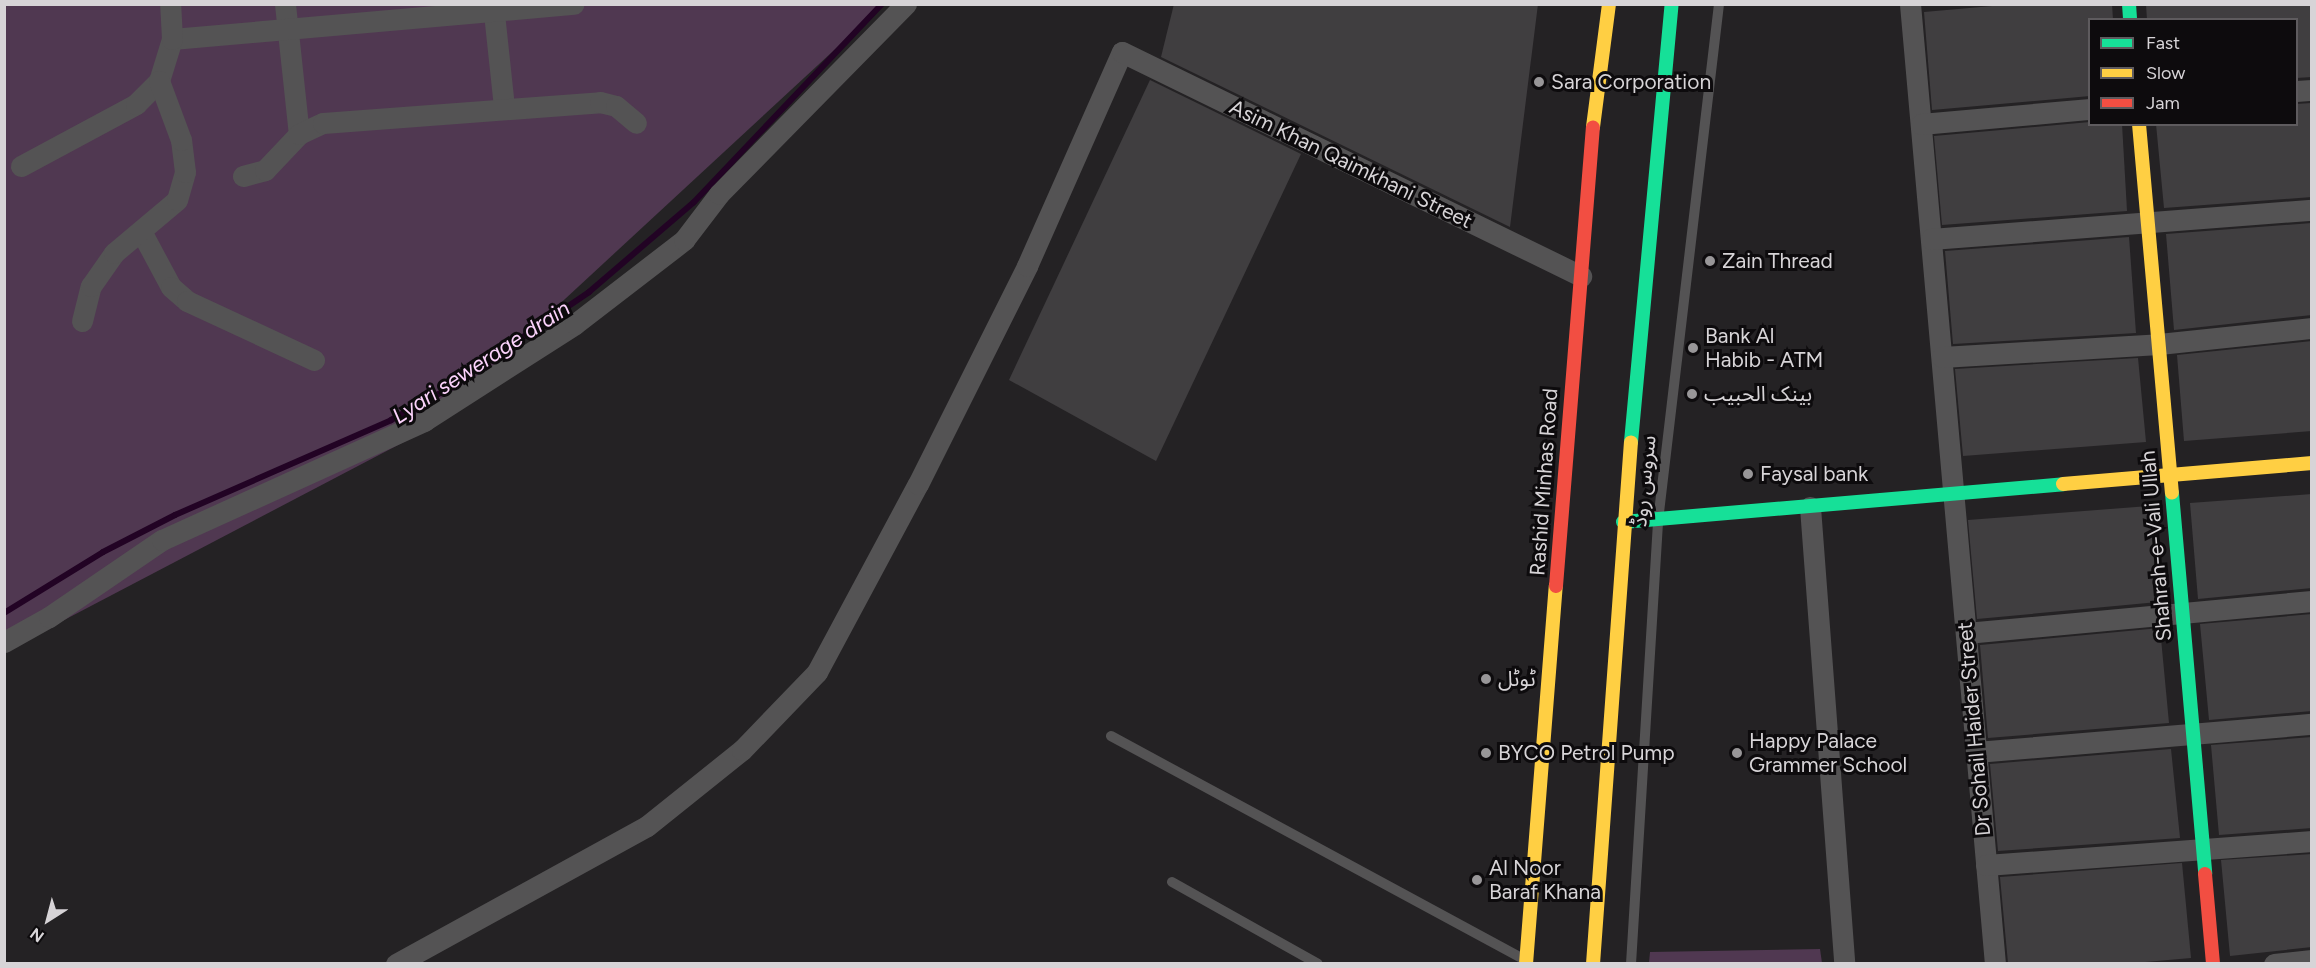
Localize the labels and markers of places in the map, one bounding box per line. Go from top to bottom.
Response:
place label: Sara Corporation [1551,69,1711,95]
marker: Sara Corporation [1532,75,1546,89]
place label: Zain Thread [1722,248,1833,274]
marker: Zain Thread [1703,254,1717,268]
place label: Bank Al Habib - ATM [1705,323,1823,373]
marker: Bank Al Habib - ATM [1686,341,1700,355]
place label: بينک الحبيب [1704,381,1812,407]
marker: بينک الحبيب [1685,387,1699,401]
place label: Faysal bank [1760,461,1868,487]
marker: Faysal bank [1741,467,1755,481]
place label: ٹوٹل [1498,666,1536,692]
marker: ٹوٹل [1479,672,1493,686]
place label: Happy Palace Grammer School [1749,728,1907,778]
place label: BYCO Petrol Pump [1498,740,1675,766]
marker: BYCO Petrol Pump [1479,746,1493,760]
marker: Happy Palace Grammer School [1730,746,1744,760]
place label: Al Noor Baraf Khana [1489,855,1601,905]
marker: Al Noor Baraf Khana [1470,873,1484,887]

